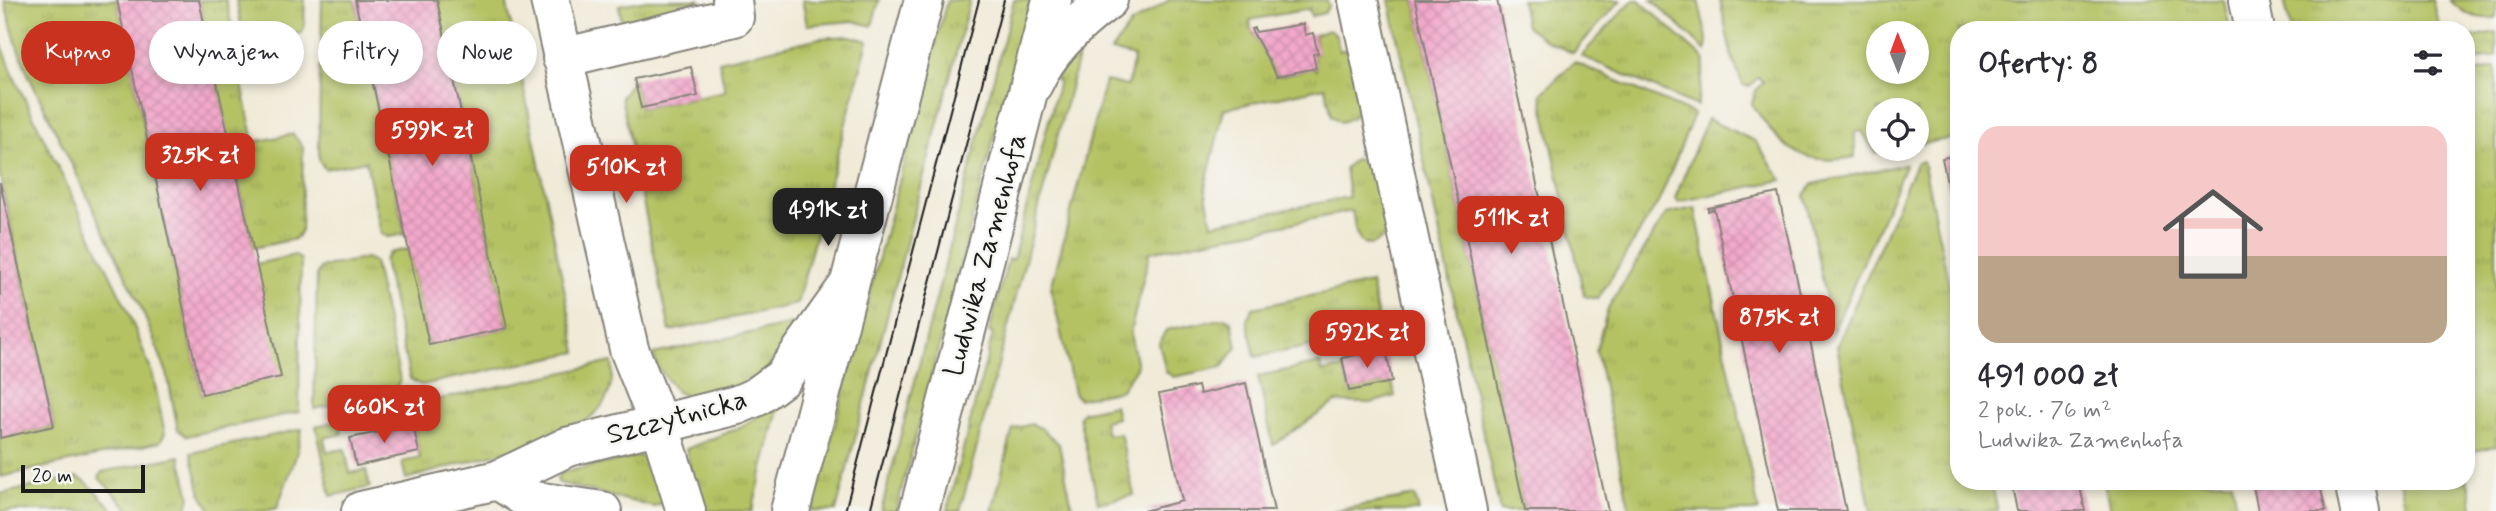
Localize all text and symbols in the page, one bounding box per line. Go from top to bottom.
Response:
chip: Kupno [21,21,135,84]
chip: Wynajem [149,21,304,84]
chip: Filtry [318,21,423,84]
chip: Nowe [437,21,537,84]
north arrow [1866,21,1928,84]
map controls [1866,21,1929,161]
text: Oferty: 8 [1978,44,2098,83]
icon: filters [2409,44,2447,82]
button: locate [1866,98,1929,161]
pin: 599K zł [367,108,497,168]
text: 599K zł [391,116,473,146]
street label: Ludwika Zamenhofa [936,129,1036,381]
pin: 325K zł [135,134,265,193]
text: 325K zł [161,141,239,171]
pin: 510K zł [561,146,691,205]
text: 510K zł [586,153,666,183]
icon: home [2150,171,2276,297]
pin: 491K zł [763,188,893,248]
text: 491K zł [789,196,867,226]
pin: 511K zł [1446,196,1576,256]
text: 511K zł [1473,204,1549,234]
pin: 875K zł [1714,296,1844,355]
text: 875K zł [1739,303,1819,333]
pin: 592K zł [1302,310,1432,370]
text: 592K zł [1325,318,1409,348]
text: 491 000 zł [1978,357,2118,396]
street label: Szczytnicka [603,382,751,454]
pin: 660K zł [319,386,449,445]
text: 660K zł [344,393,424,423]
text: 2 pok. · 76 m² [1978,396,2111,426]
text: Ludwika Zamenhofa [1978,426,2184,456]
scale bar [21,462,145,494]
text: 20 m [32,464,72,489]

